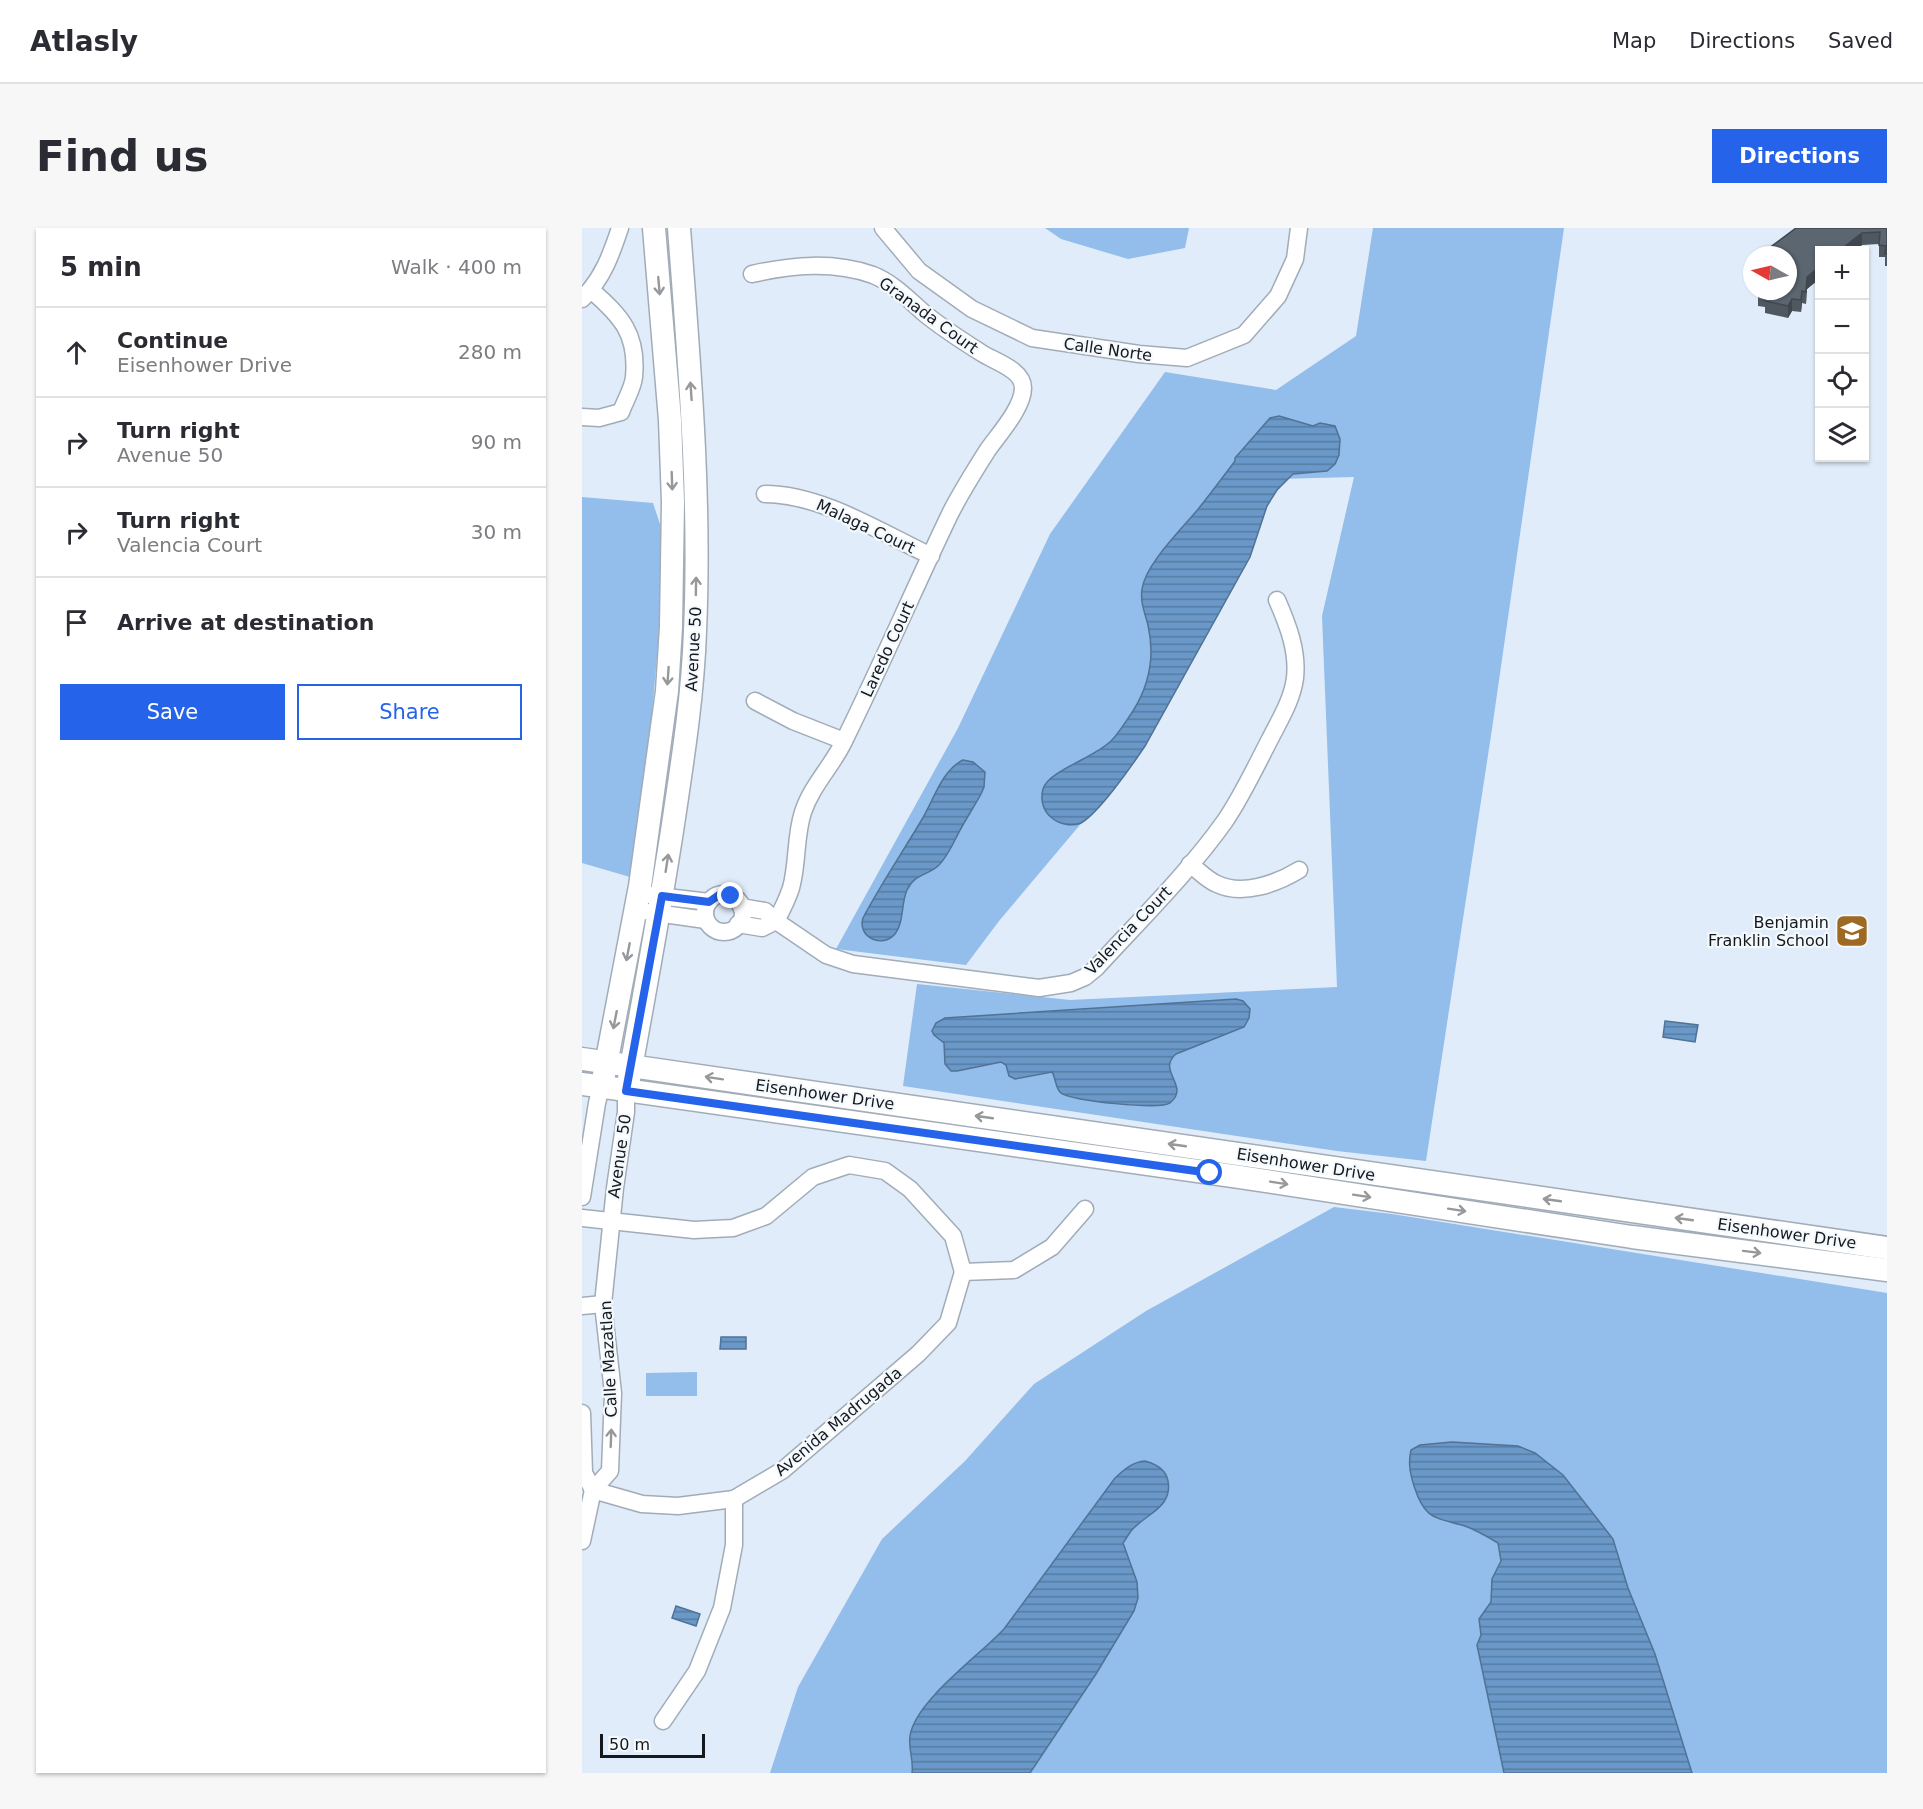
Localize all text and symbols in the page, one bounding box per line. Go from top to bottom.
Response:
text: Atlasly [30,25,138,58]
text: Map [1612,29,1656,53]
text: Directions [1689,29,1795,53]
text: Saved [1828,29,1893,53]
button: Directions [1712,129,1887,183]
text: Find us [36,132,209,181]
north arrow [1743,246,1797,300]
map controls [1815,246,1869,462]
button: + [1815,246,1869,300]
text: 5 min [60,252,142,282]
text: Walk · 400 m [391,255,522,279]
street label: Granada Court [875,273,982,358]
one-way arrow [654,276,665,296]
button: − [1815,300,1869,354]
text: Continue [117,328,228,353]
street label: Calle Norte [1062,334,1153,365]
icon: ahead [60,336,93,369]
text: 280 m [458,340,522,364]
text: Eisenhower Drive [117,353,292,377]
button: locate [1815,354,1869,408]
one-way arrow [686,381,697,401]
button: layers [1815,408,1869,462]
text: Turn right [117,418,240,443]
icon: right [60,426,93,459]
text: 90 m [471,430,522,454]
text: Avenue 50 [117,443,223,467]
one-way arrow [667,470,678,490]
street label: Malaga Court [813,495,918,558]
text: Turn right [117,508,240,533]
icon: right [60,516,93,549]
text: 30 m [471,520,522,544]
text: Valencia Court [117,533,262,557]
one-way arrow [690,576,702,596]
street label: Laredo Court [857,598,918,700]
icon: arrive [60,606,93,639]
street label: Avenue 50 [682,606,705,692]
text: Arrive at destination [117,610,374,635]
one-way arrow [663,665,674,685]
button: Save [60,684,285,740]
button: Share [297,684,522,740]
one-way arrow [662,853,673,873]
route end [717,882,743,908]
street label: Valencia Court [1081,882,1175,979]
place label: Benjamin Franklin School [1708,913,1829,950]
school or university icon: Benjamin Franklin School [1834,913,1870,949]
one-way arrow [622,941,633,961]
one-way arrow [609,1010,620,1029]
one-way arrow [704,1072,724,1083]
street label: Eisenhower Drive [754,1075,896,1114]
one-way arrow [975,1112,994,1123]
street label: Avenue 50 [604,1113,635,1199]
one-way arrow [1168,1139,1187,1150]
street label: Eisenhower Drive [1235,1144,1377,1185]
route start [1196,1159,1222,1185]
one-way arrow [1269,1178,1288,1189]
one-way arrow [1351,1190,1371,1201]
one-way arrow [1542,1195,1562,1206]
one-way arrow [1447,1205,1466,1216]
one-way arrow [1674,1213,1694,1224]
street label: Eisenhower Drive [1716,1214,1858,1253]
one-way arrow [1742,1247,1762,1258]
street label: Calle Mazatlan [596,1300,621,1418]
street label: Avenida Madrugada [771,1363,905,1480]
one-way arrow [606,1429,617,1449]
scale bar [600,1731,705,1758]
text: 50 m [609,1735,650,1754]

